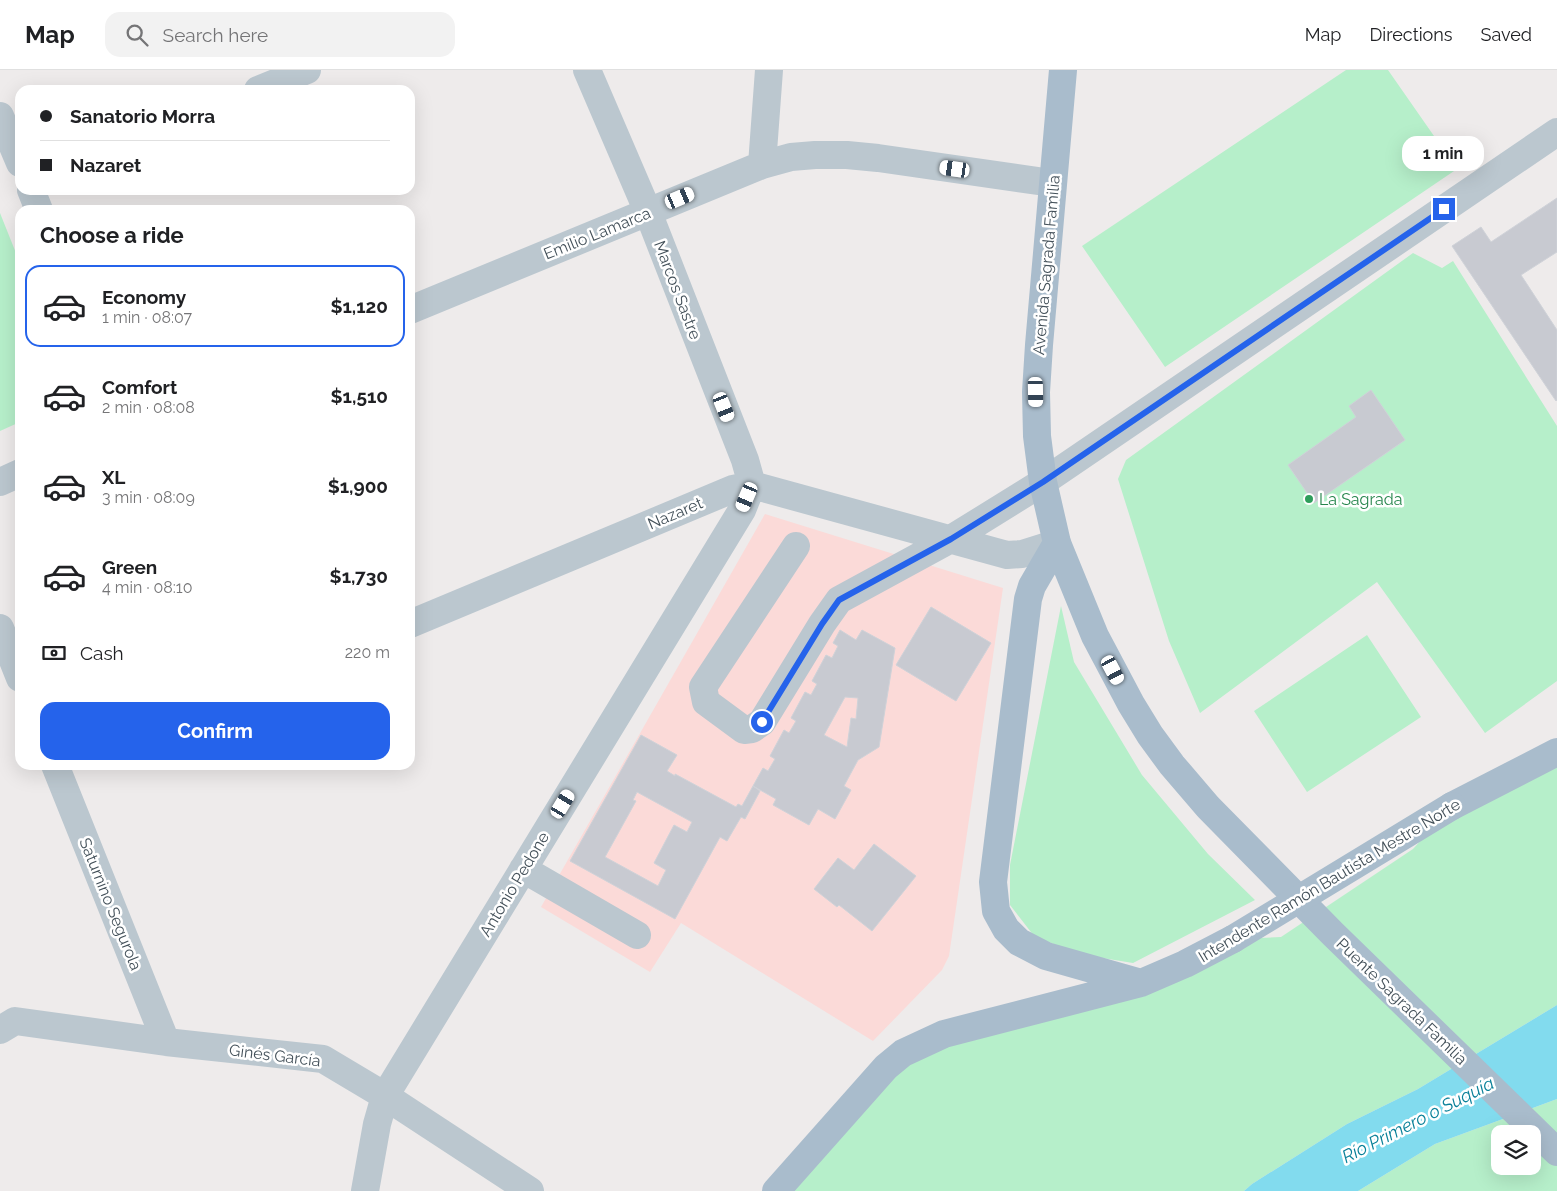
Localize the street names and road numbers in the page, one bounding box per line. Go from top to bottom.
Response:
street label: Avenida Sagrada Familia [1029,174,1064,356]
street label: Emilio Lamarca [541,203,653,264]
street label: Marcos Sastre [650,238,705,342]
street label: Nazaret [645,493,706,533]
street label: Intendente Ramón Bautista Mestre Norte [1195,795,1464,966]
street label: Antonio Pedone [476,829,553,940]
street label: Saturnino Segurola [75,835,146,973]
street label: Puente Sagrada Familia [1332,934,1471,1069]
street label: Ginés García [228,1040,322,1071]

